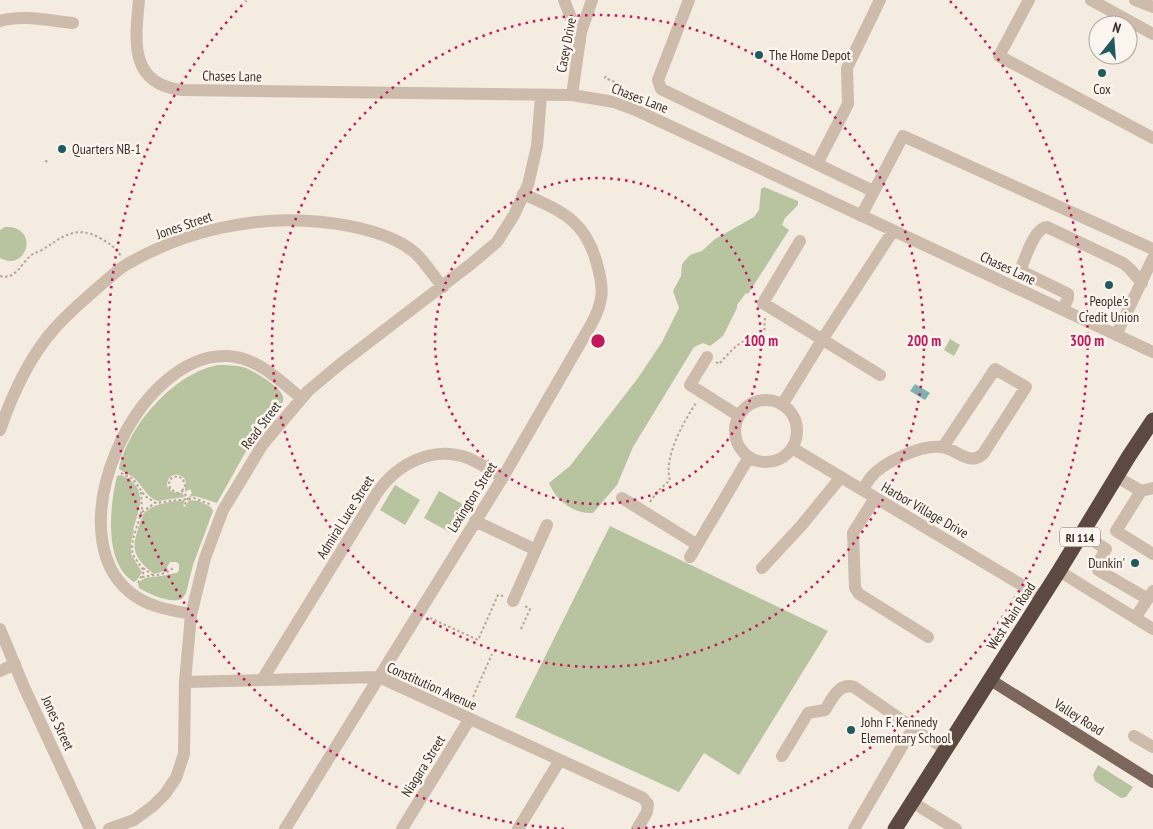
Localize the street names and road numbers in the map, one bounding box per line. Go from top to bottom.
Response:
street label: Casey Drive [552,16,580,74]
street label: Chases Lane [202,66,262,86]
street label: Chases Lane [609,79,671,117]
street label: Jones Street [153,207,215,243]
street label: Chases Lane [977,247,1039,289]
street label: Read Street [237,397,285,453]
street label: Lexington Street [443,458,501,536]
street label: Admiral Luce Street [312,472,378,562]
street label: Harbor Village Drive [878,478,972,542]
road number: RI 114 [1060,528,1100,546]
street label: West Main Road [983,579,1039,653]
street label: Constitution Avenue [384,658,480,714]
street label: Jones Street [37,692,78,753]
street label: Valley Road [1050,694,1107,739]
street label: Niagara Street [397,732,449,800]

